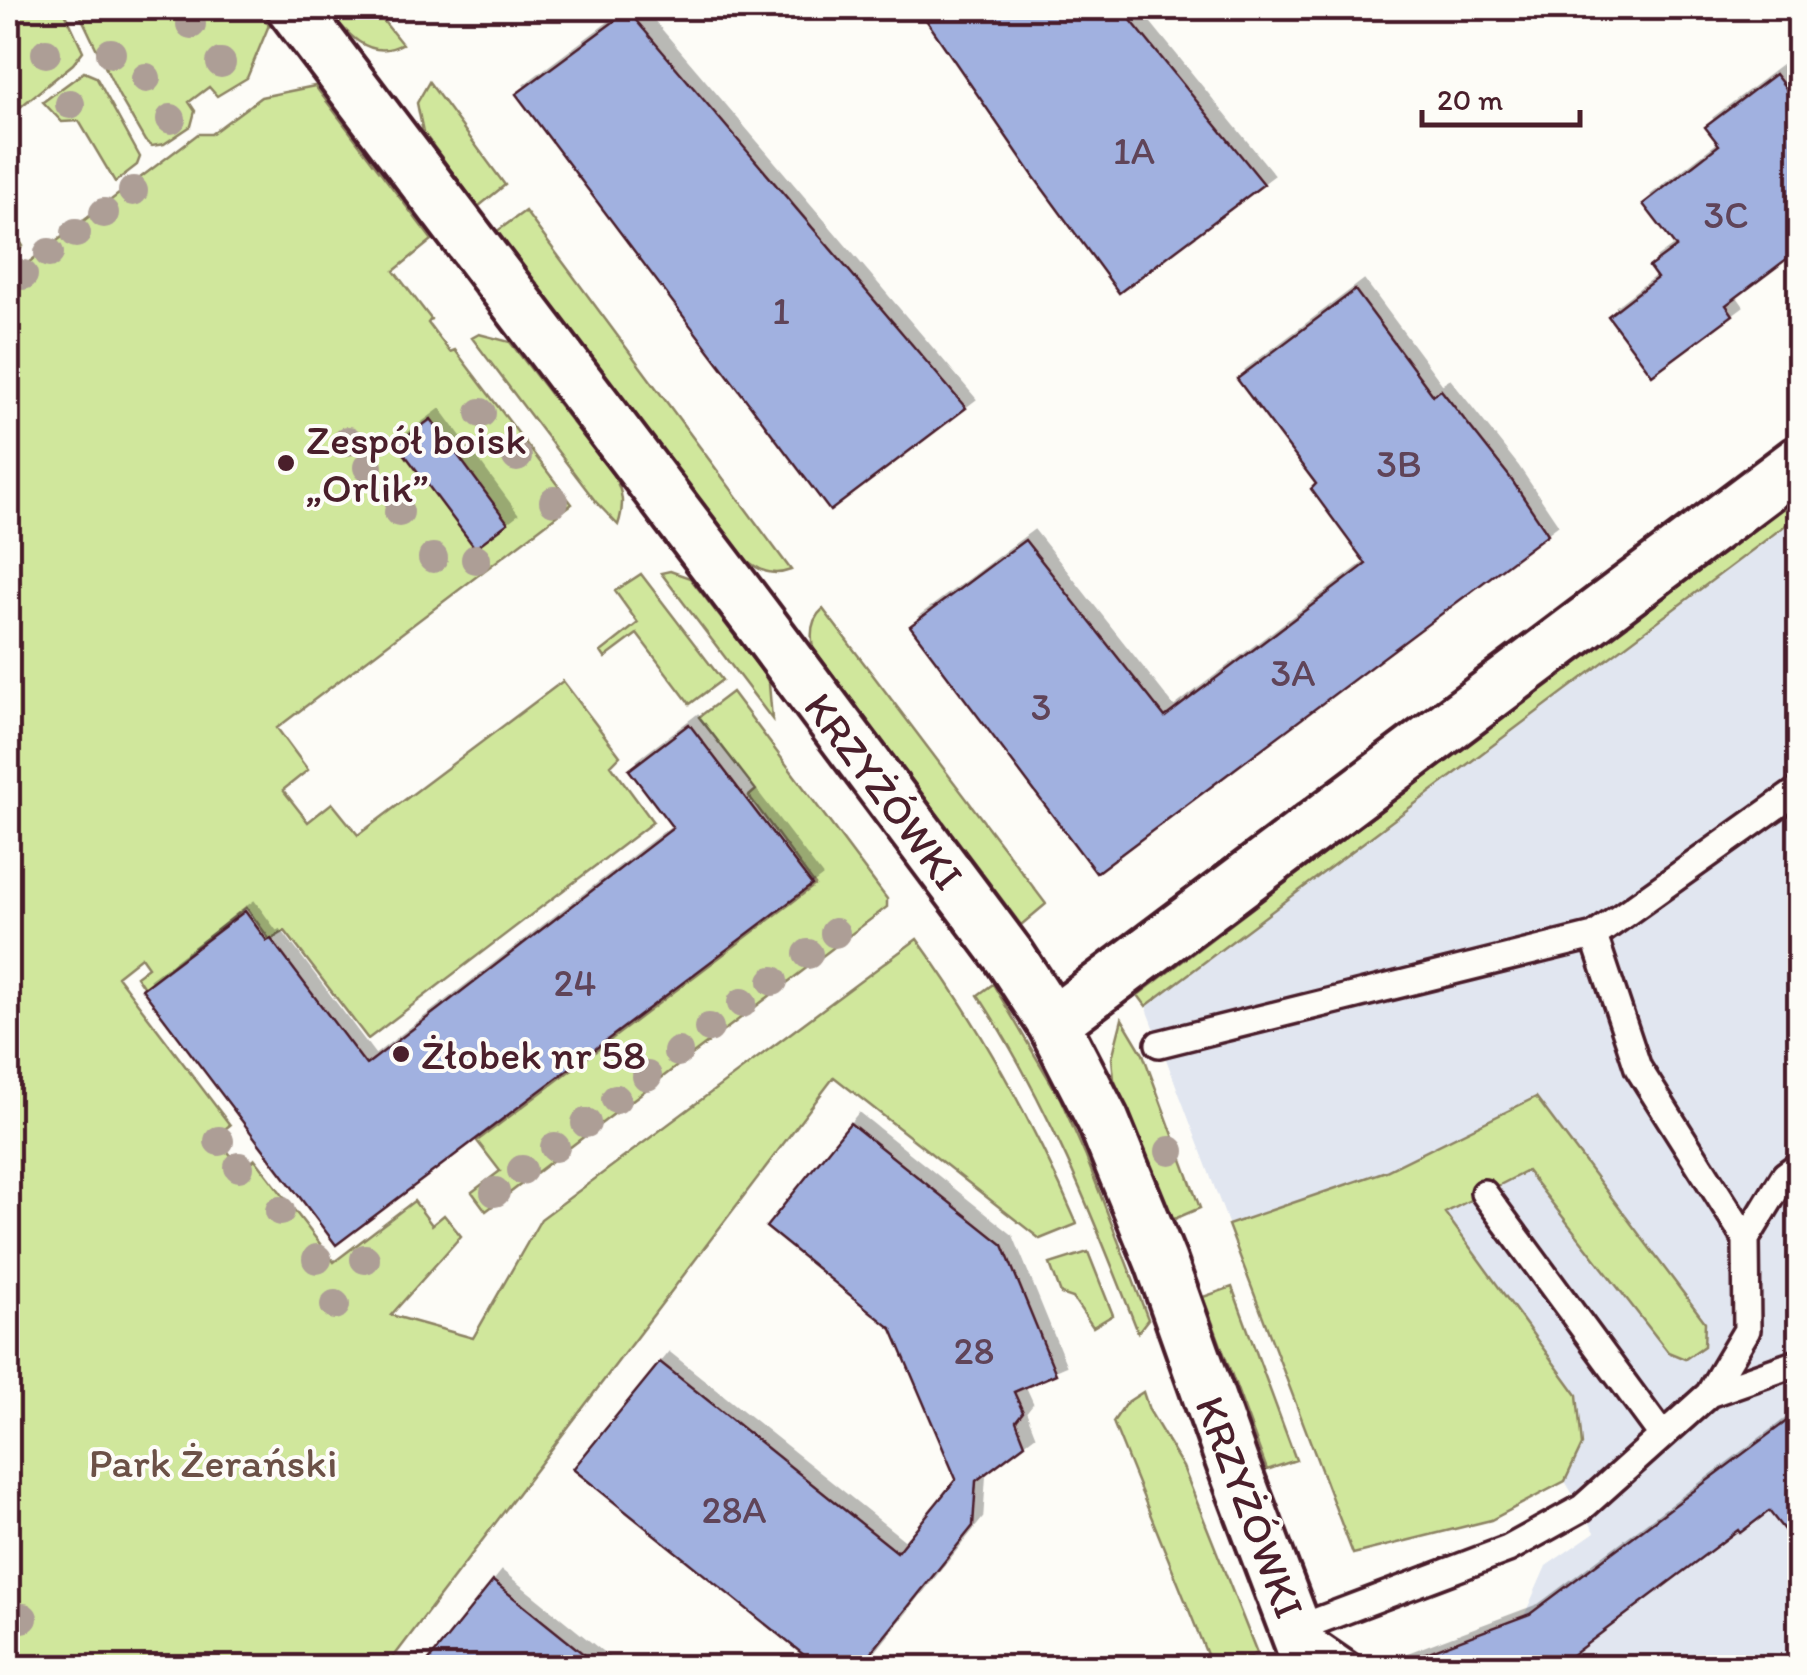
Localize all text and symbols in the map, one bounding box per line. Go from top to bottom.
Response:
scale bar [1422,65,1580,127]
text: 20 m [1437,81,1503,118]
house number: 1A [1113,128,1155,174]
house number: 3C [1703,192,1749,238]
house number: 1 [772,288,790,334]
place label: Zespół boisk „Orlik” [306,414,527,513]
house number: 3B [1376,441,1422,487]
marker: Zespół boisk „Orlik” [275,452,297,474]
house number: 3A [1270,650,1316,696]
street label: KRZYŻÓWKI [793,682,975,900]
house number: 3 [1031,684,1051,730]
house number: 24 [554,960,596,1006]
place label: Żłobek nr 58 [421,1029,646,1080]
marker: Żłobek nr 58 [390,1043,412,1065]
house number: 28 [954,1328,994,1374]
street label: KRZYŻÓWKI [1184,1389,1316,1625]
park label: Park Żerański [89,1437,337,1488]
house number: 28A [701,1487,767,1533]

